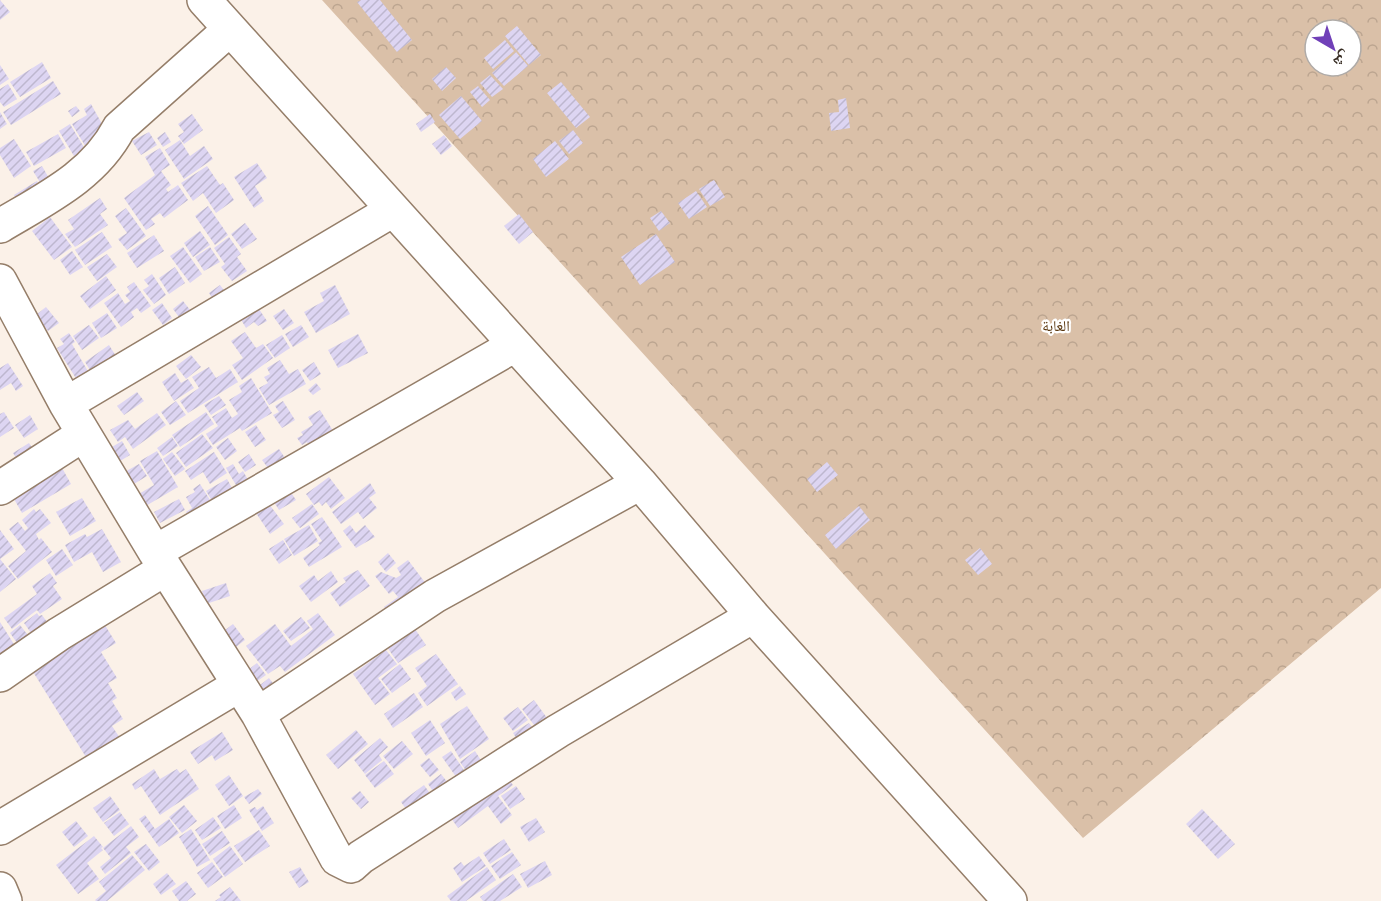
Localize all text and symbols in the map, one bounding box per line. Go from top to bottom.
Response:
north arrow [1303,18,1363,78]
text: ش [1328,45,1355,73]
park label: الغابة [1042,316,1070,337]

